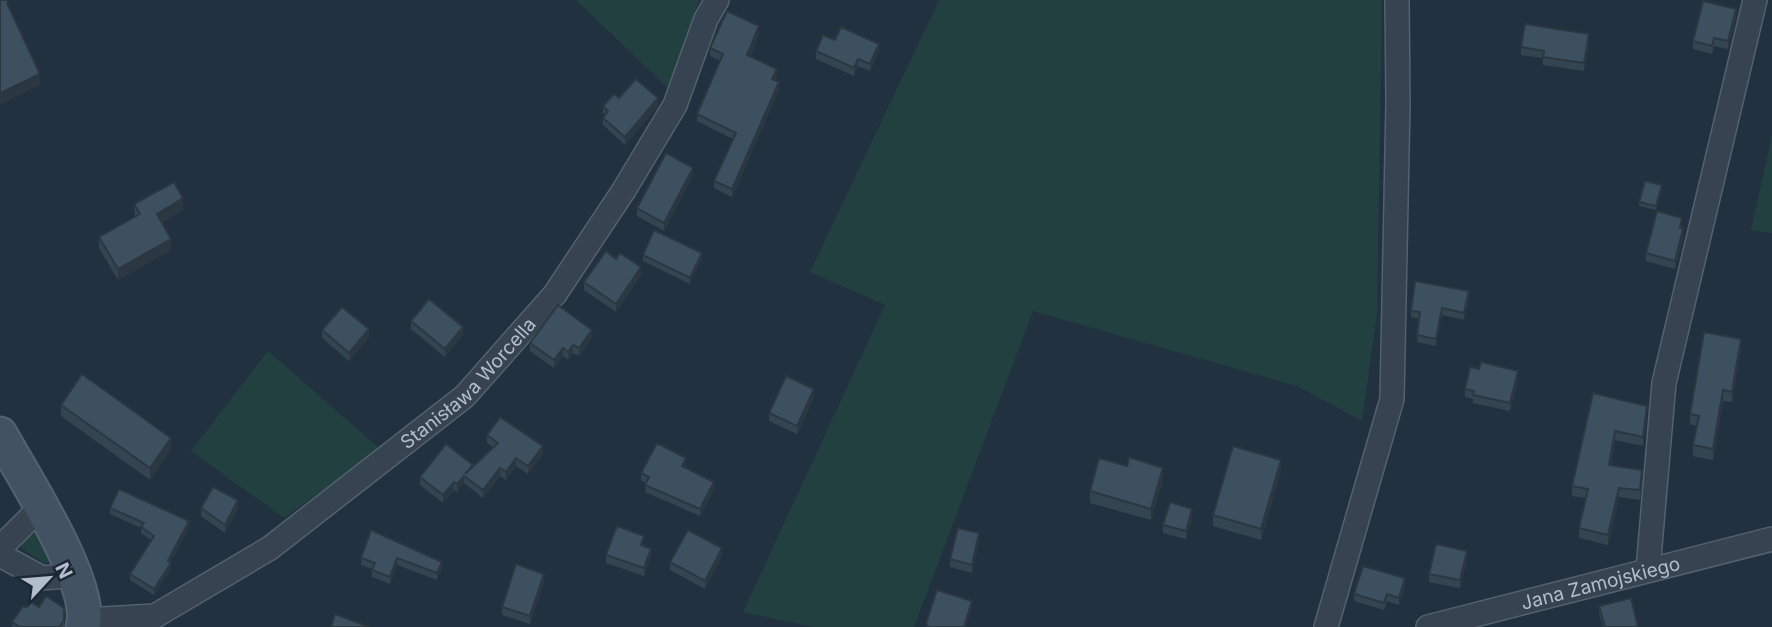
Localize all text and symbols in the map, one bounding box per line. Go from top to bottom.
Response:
street label: Stanisława Worcella [396,313,540,454]
north arrow [14,543,84,613]
street label: Jana Zamojskiego [1518,552,1682,614]
text: N [50,559,77,582]

